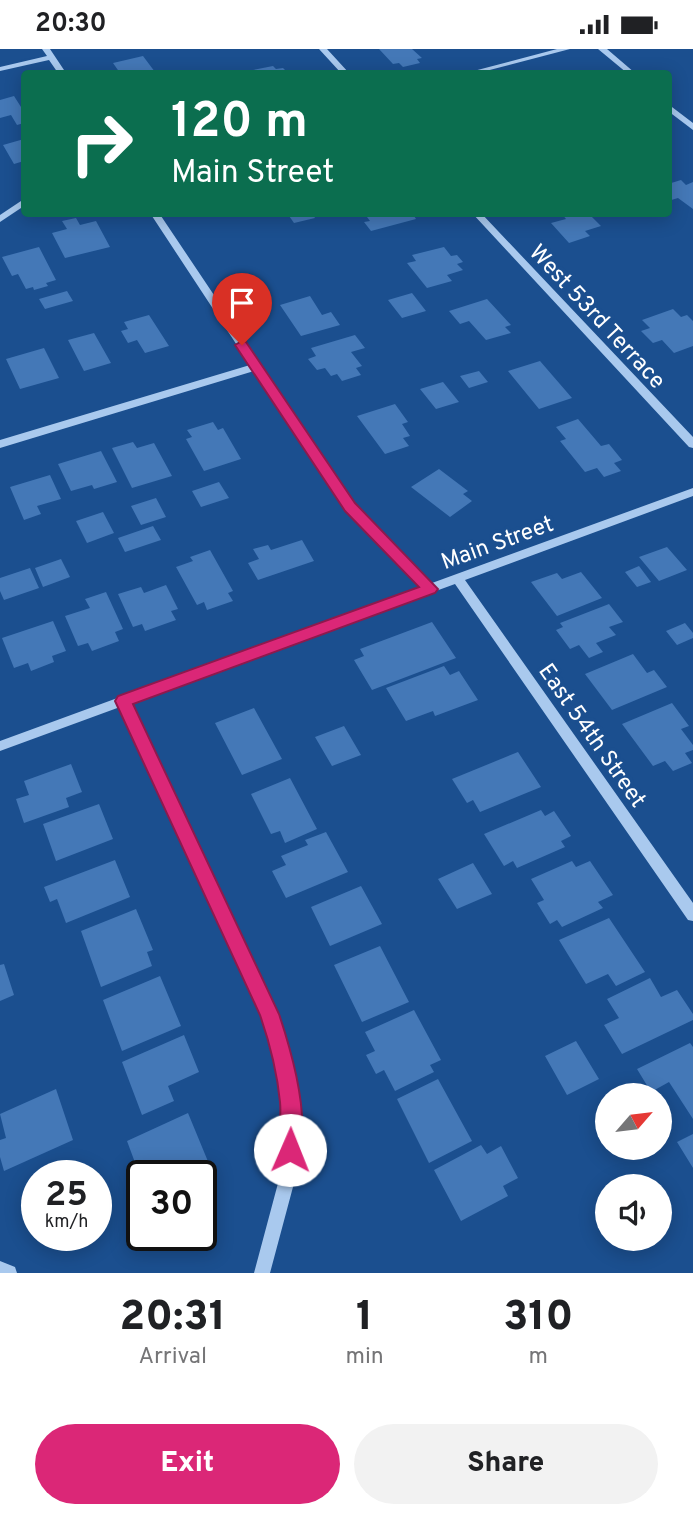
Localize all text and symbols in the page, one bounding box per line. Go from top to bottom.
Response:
text: 20:30 [35,8,107,41]
text: 120 m [171,93,308,155]
icon: right [56,98,147,189]
text: Main Street [171,154,334,194]
street label: West 53rd Terrace [522,239,671,396]
pin [212,273,272,345]
icon: arrive [223,284,261,322]
street label: Main Street [438,511,558,578]
street label: East 54th Street [531,659,651,814]
north arrow [595,1083,672,1160]
map controls [595,1083,672,1251]
position arrow [253,1113,327,1187]
speed limit sign: 30 [126,1160,217,1251]
text: 25 [45,1174,88,1218]
button: sound [595,1174,672,1251]
text: km/h [45,1211,88,1234]
text: 20:31 [120,1292,226,1345]
text: 1 [356,1292,373,1345]
text: 310 [503,1292,573,1345]
text: Arrival [138,1343,207,1372]
text: min [345,1343,384,1372]
text: m [529,1343,548,1372]
button: Exit [35,1424,340,1504]
button: Share [354,1424,658,1504]

